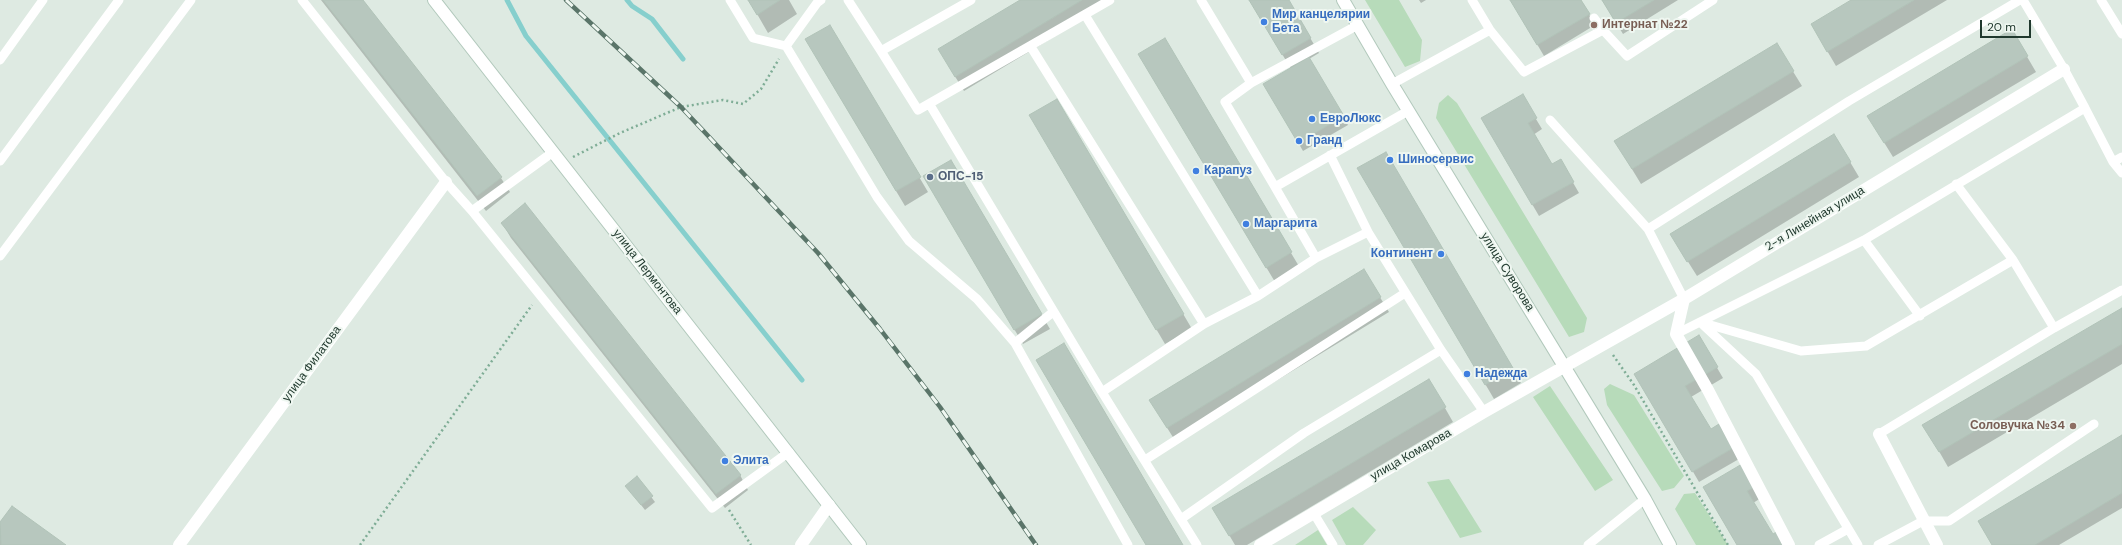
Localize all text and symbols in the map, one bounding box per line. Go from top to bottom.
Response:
place label: Мир канцелярии Бета [1272,8,1370,36]
scale bar [1982,12,2033,38]
marker: Мир канцелярии Бета [1259,17,1269,27]
place label: Интернат №22 [1602,18,1688,32]
text: 20 m [1987,19,2016,35]
marker: Интернат №22 [1589,20,1599,30]
place label: ЕвроЛюкс [1320,112,1381,126]
marker: ЕвроЛюкс [1307,114,1317,124]
place label: Гранд [1307,134,1342,148]
marker: Гранд [1294,136,1304,146]
place label: Шиносервис [1398,153,1474,167]
marker: Шиносервис [1385,155,1395,165]
place label: Карапуз [1204,164,1252,178]
marker: Карапуз [1191,166,1201,176]
place label: ОПС-15 [938,170,983,184]
marker: ОПС-15 [925,172,935,182]
street label: 2-я Линейная улица [1763,184,1867,254]
place label: Маргарита [1254,217,1317,231]
marker: Маргарита [1241,219,1251,229]
street label: улица Лермонтова [609,227,685,317]
street label: улица Суворова [1477,230,1537,314]
place label: Континент [1371,247,1433,261]
marker: Континент [1436,249,1446,259]
street label: улица Филатова [280,323,344,405]
place label: Надежда [1475,367,1527,381]
marker: Надежда [1462,369,1472,379]
place label: Соловучка №34 [1970,419,2065,433]
marker: Соловучка №34 [2068,421,2078,431]
street label: улица Комарова [1368,426,1454,484]
place label: Элита [733,454,769,468]
marker: Элита [720,456,730,466]

